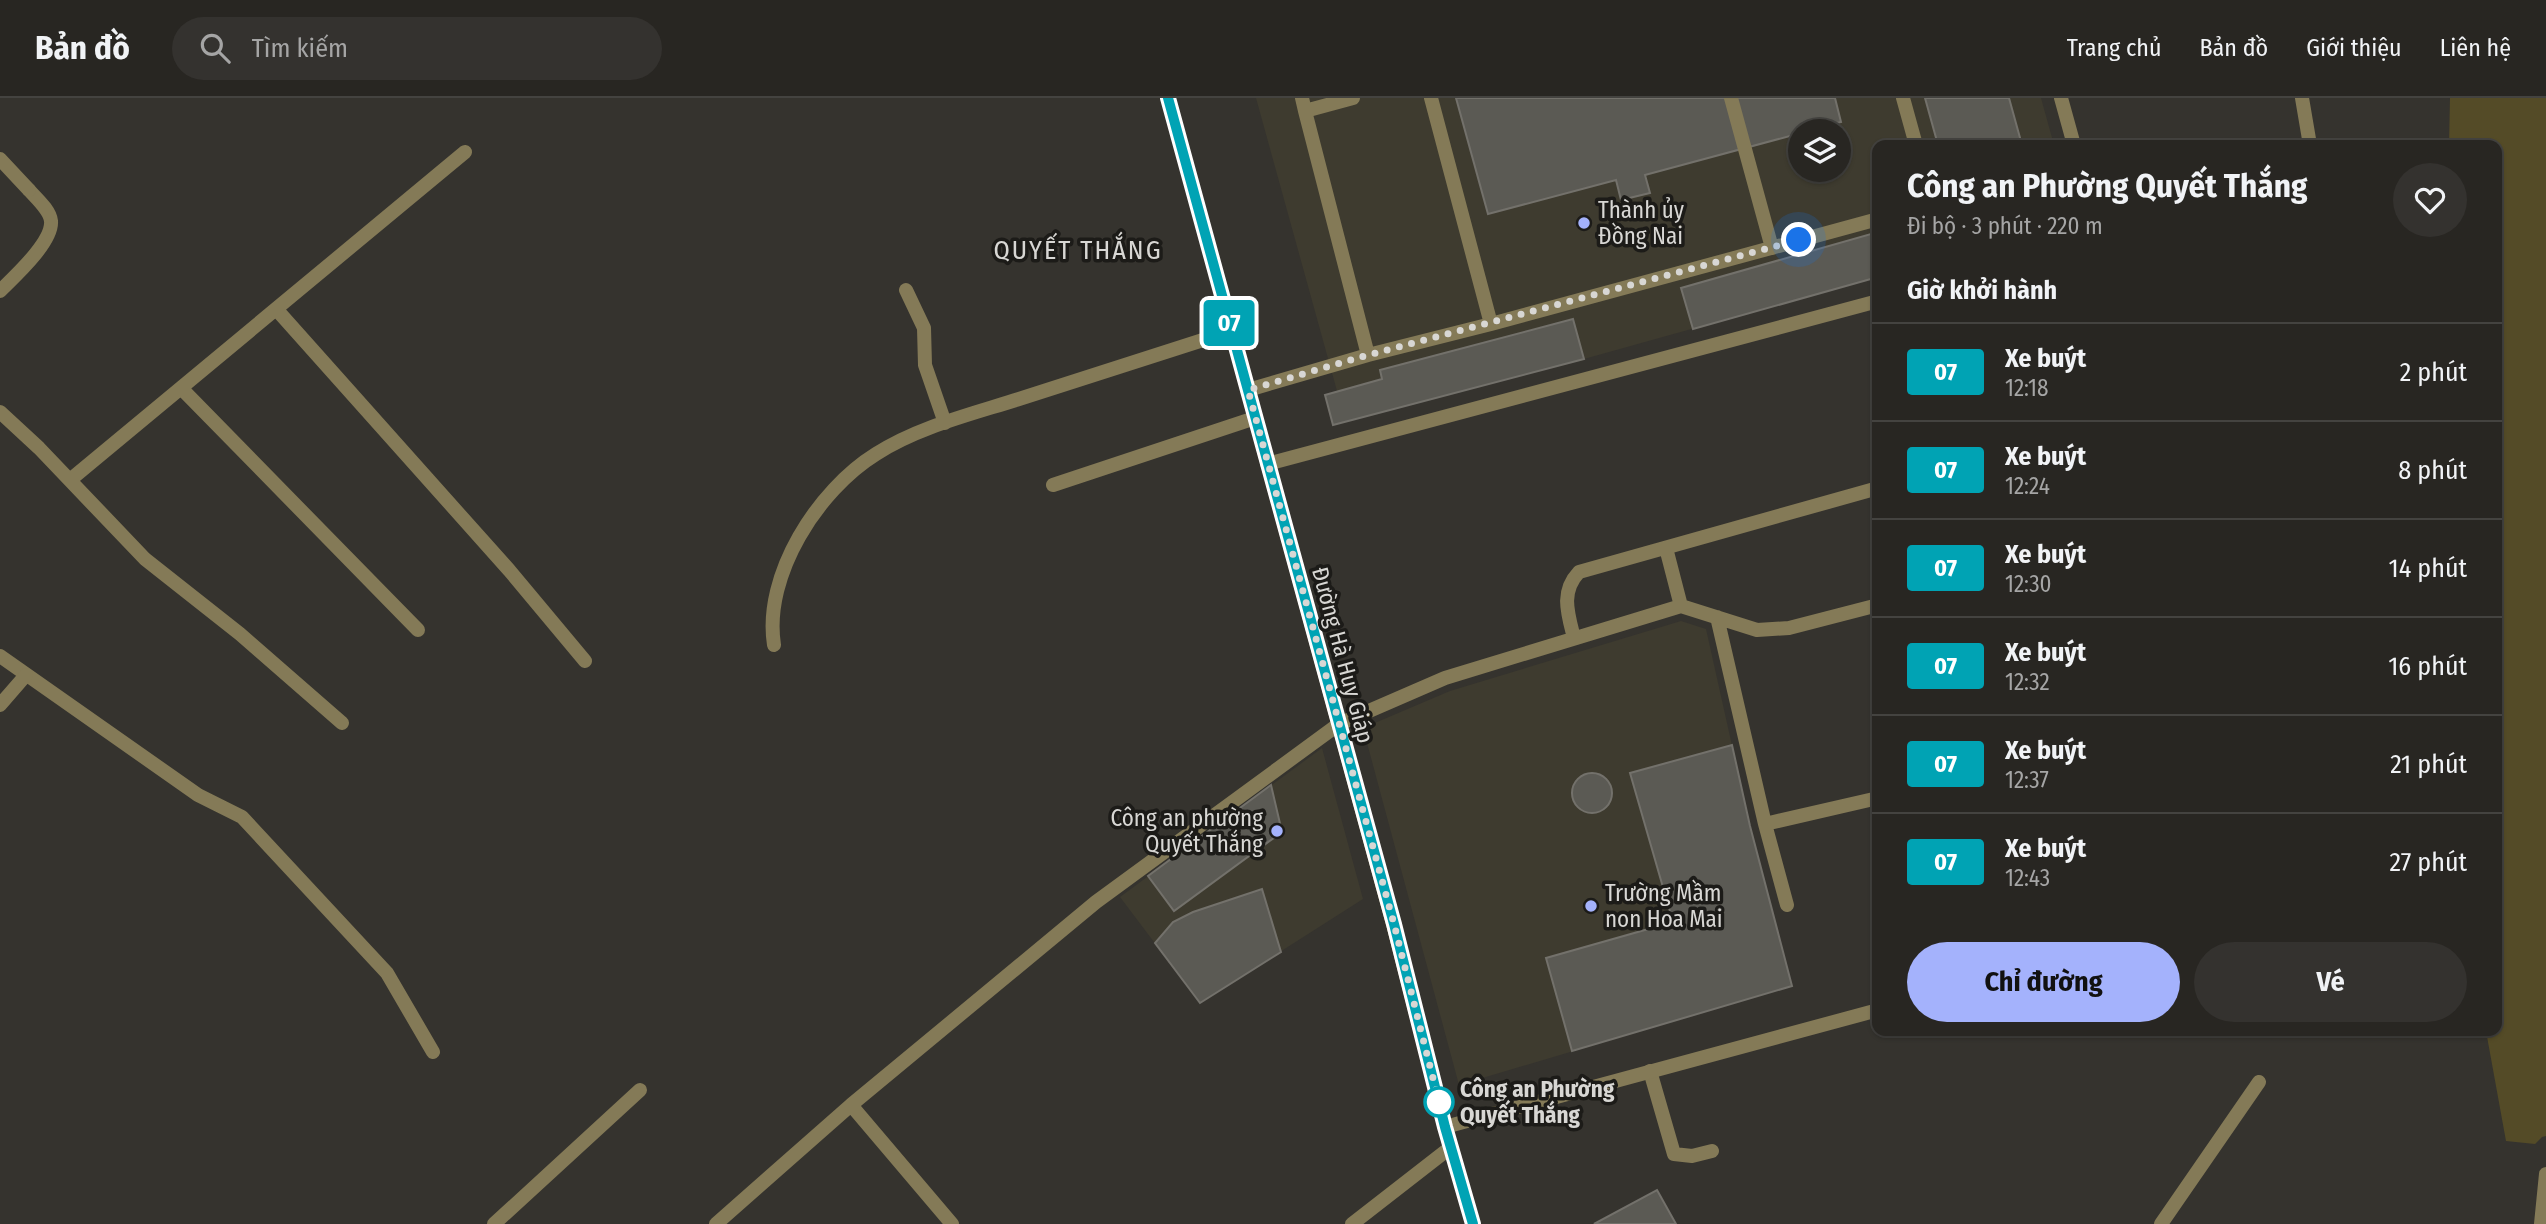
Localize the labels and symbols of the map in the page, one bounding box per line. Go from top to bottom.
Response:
place label: Thành ủy Đồng Nai [1598,196,1685,250]
marker: Thành ủy Đồng Nai [1576,215,1592,231]
your location [1781,222,1816,257]
district label: QUYẾT THẮNG [993,231,1163,266]
line badge: 07 [1198,300,1260,346]
street label: Đường Hà Huy Giáp [1306,564,1380,746]
place label: Công an phường Quyết Thắng [1111,804,1263,858]
marker: Công an phường Quyết Thắng [1269,823,1285,839]
place label: Trường Mầm non Hoa Mai [1605,879,1723,933]
marker: Trường Mầm non Hoa Mai [1583,898,1599,914]
place label: Công an Phường Quyết Thắng [1460,1075,1615,1129]
marker: Công an Phường Quyết Thắng [1424,1087,1454,1117]

